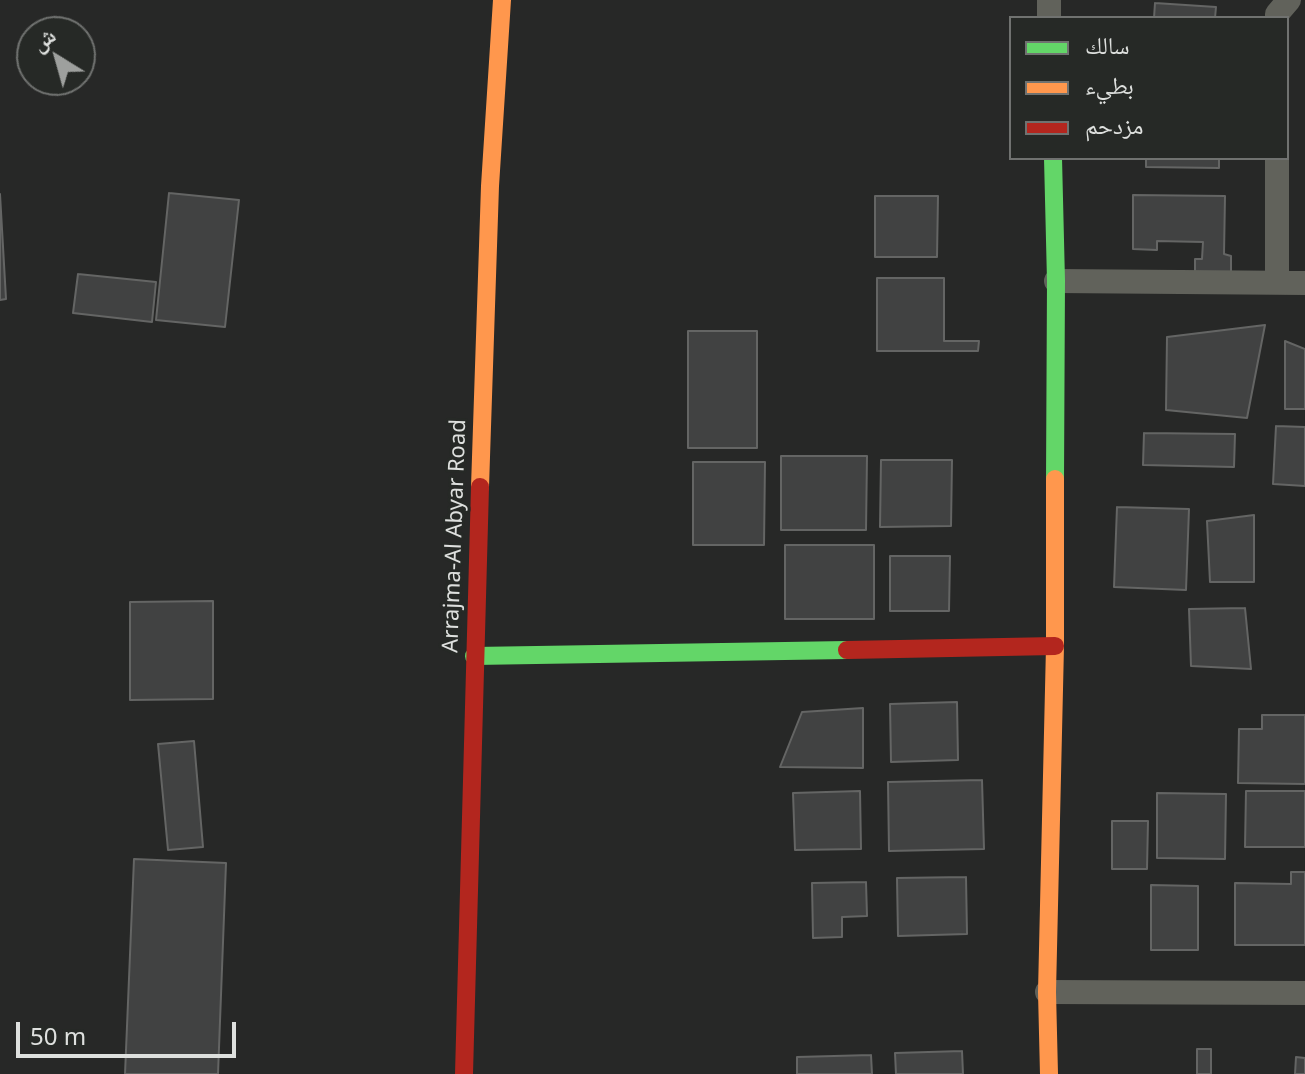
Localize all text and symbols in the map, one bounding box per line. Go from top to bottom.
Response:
north arrow [16,16,96,96]
legend [1009,16,1289,160]
text: ش [24,19,61,57]
text: سالك [1085,28,1130,61]
text: بطيء [1085,68,1134,101]
text: مزدحم [1085,108,1144,141]
street label: Arrajma-Al Abyar Road [438,419,472,653]
scale bar [20,1006,240,1056]
text: 50 m [30,1019,86,1052]

